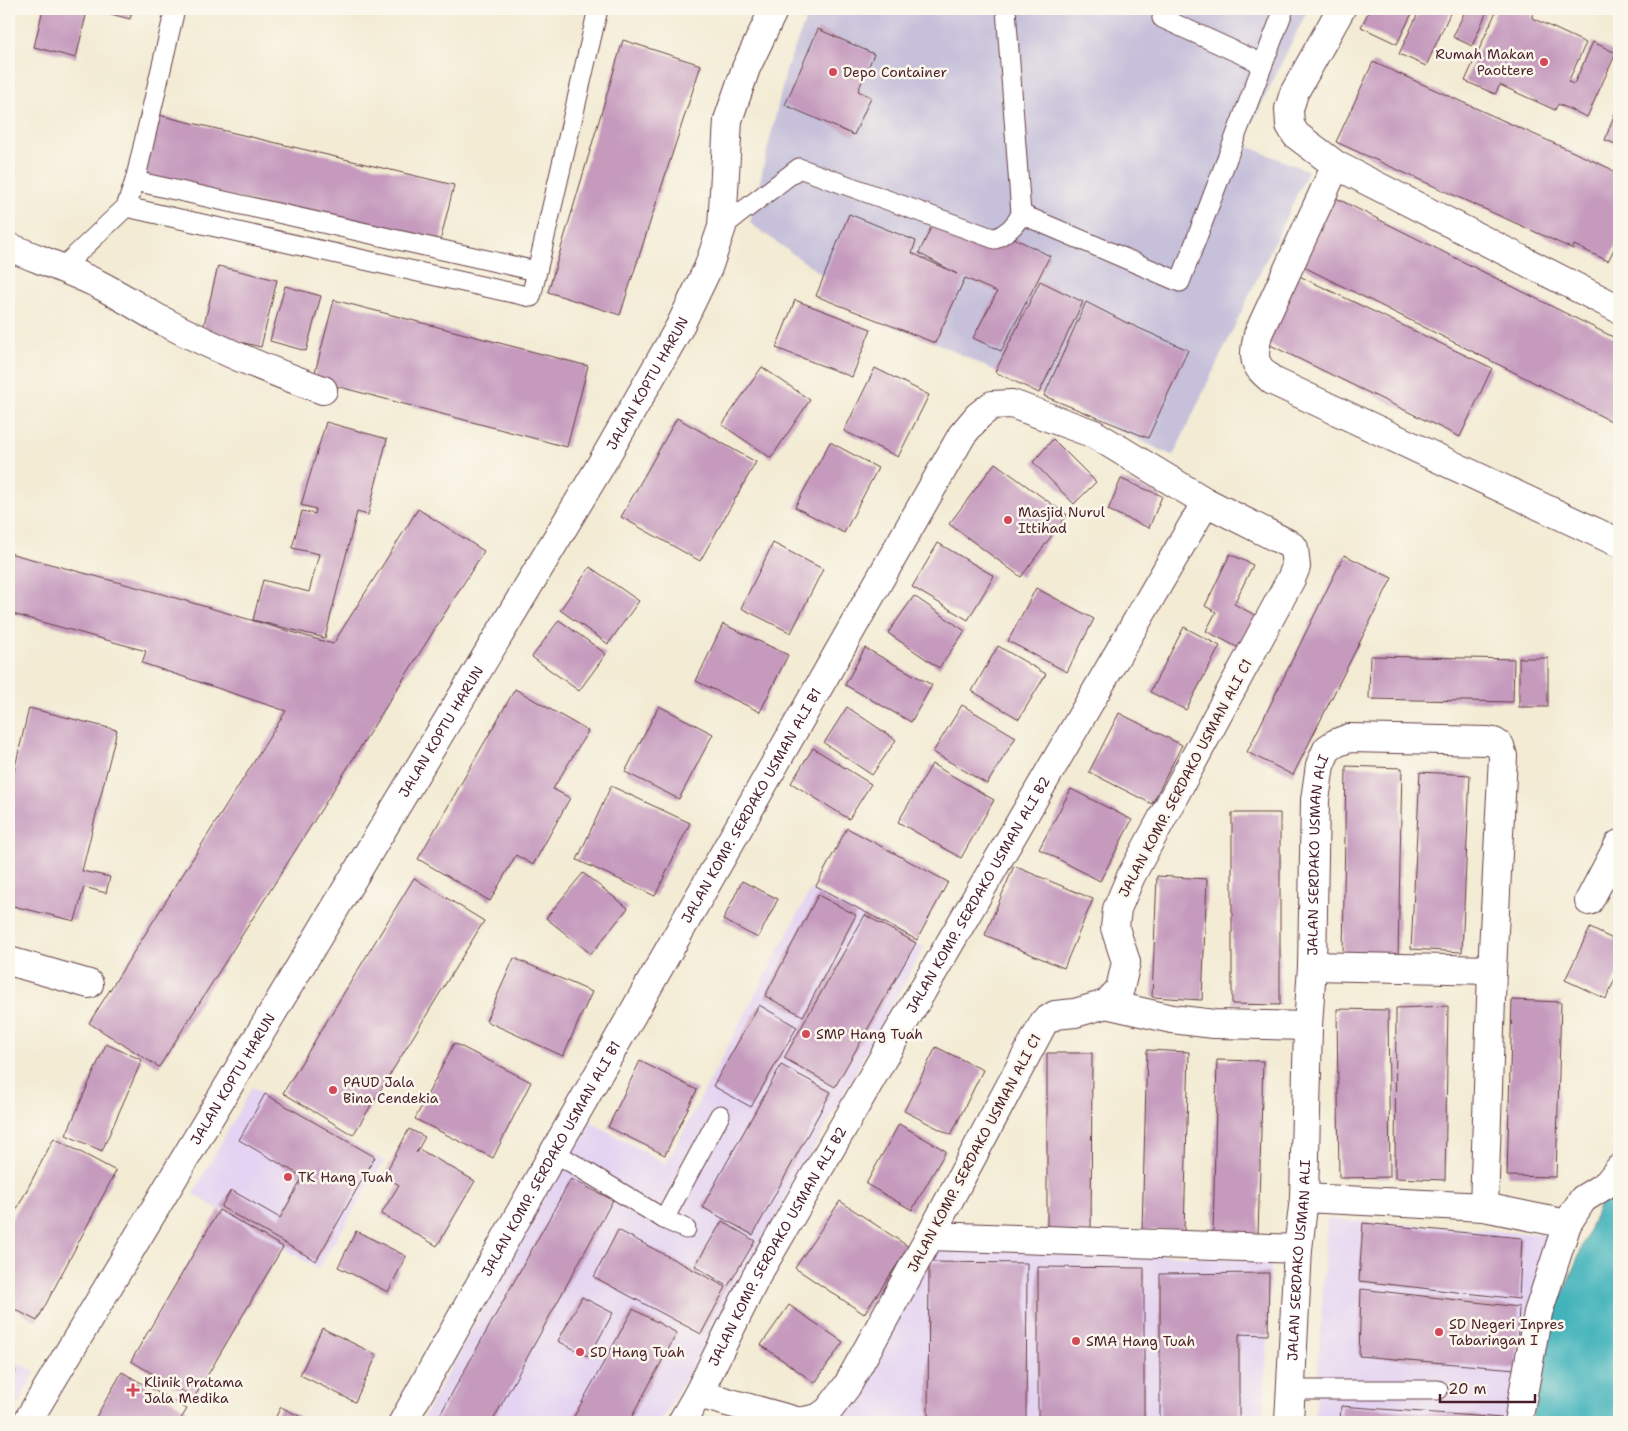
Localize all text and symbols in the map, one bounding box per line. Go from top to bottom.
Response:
place label: Rumah Makan Paottere [1435,45,1534,79]
marker: Rumah Makan Paottere [1538,56,1550,68]
place label: Depo Container [843,63,948,81]
marker: Depo Container [827,66,839,78]
street label: JALAN KOPTU HARUN [602,314,692,453]
place label: Masjid Nurul Ittihad [1018,503,1106,537]
marker: Masjid Nurul Ittihad [1002,514,1014,526]
street label: JALAN KOMP. SERDAKO USMAN ALI C1 [1114,656,1256,900]
street label: JALAN KOPTU HARUN [395,663,487,801]
street label: JALAN KOMP. SERDAKO USMAN ALI B1 [677,685,825,926]
street label: JALAN SERDAKO USMAN ALI [1303,751,1333,956]
street label: JALAN KOMP. SERDAKO USMAN ALI B2 [902,773,1054,1016]
street label: JALAN KOPTU HARUN [186,1010,279,1148]
place label: SMP Hang Tuah [816,1025,923,1043]
marker: SMP Hang Tuah [800,1028,812,1040]
street label: JALAN KOMP. SERDAKO USMAN ALI C1 [903,1031,1045,1275]
street label: JALAN KOMP. SERDAKO USMAN ALI B1 [477,1038,624,1280]
place label: PAUD Jala Bina Cendekia [343,1073,439,1107]
marker: PAUD Jala Bina Cendekia [327,1084,339,1096]
street label: JALAN KOMP. SERDAKO USMAN ALI B2 [704,1123,850,1369]
street label: JALAN SERDAKO USMAN ALI [1283,1159,1314,1362]
place label: TK Hang Tuah [298,1168,393,1186]
marker: TK Hang Tuah [282,1171,294,1183]
place label: SD Negeri Inpres Tabaringan I [1449,1315,1564,1349]
marker: SD Negeri Inpres Tabaringan I [1433,1326,1445,1338]
place label: SMA Hang Tuah [1086,1332,1195,1350]
marker: SMA Hang Tuah [1070,1335,1082,1347]
place label: SD Hang Tuah [590,1343,685,1361]
marker: SD Hang Tuah [574,1346,586,1358]
scale bar [1440,1371,1536,1403]
place label: Klinik Pratama Jala Medika [144,1373,243,1407]
text: 20 m [1448,1379,1487,1399]
marker: Klinik Pratama Jala Medika [126,1383,140,1397]

